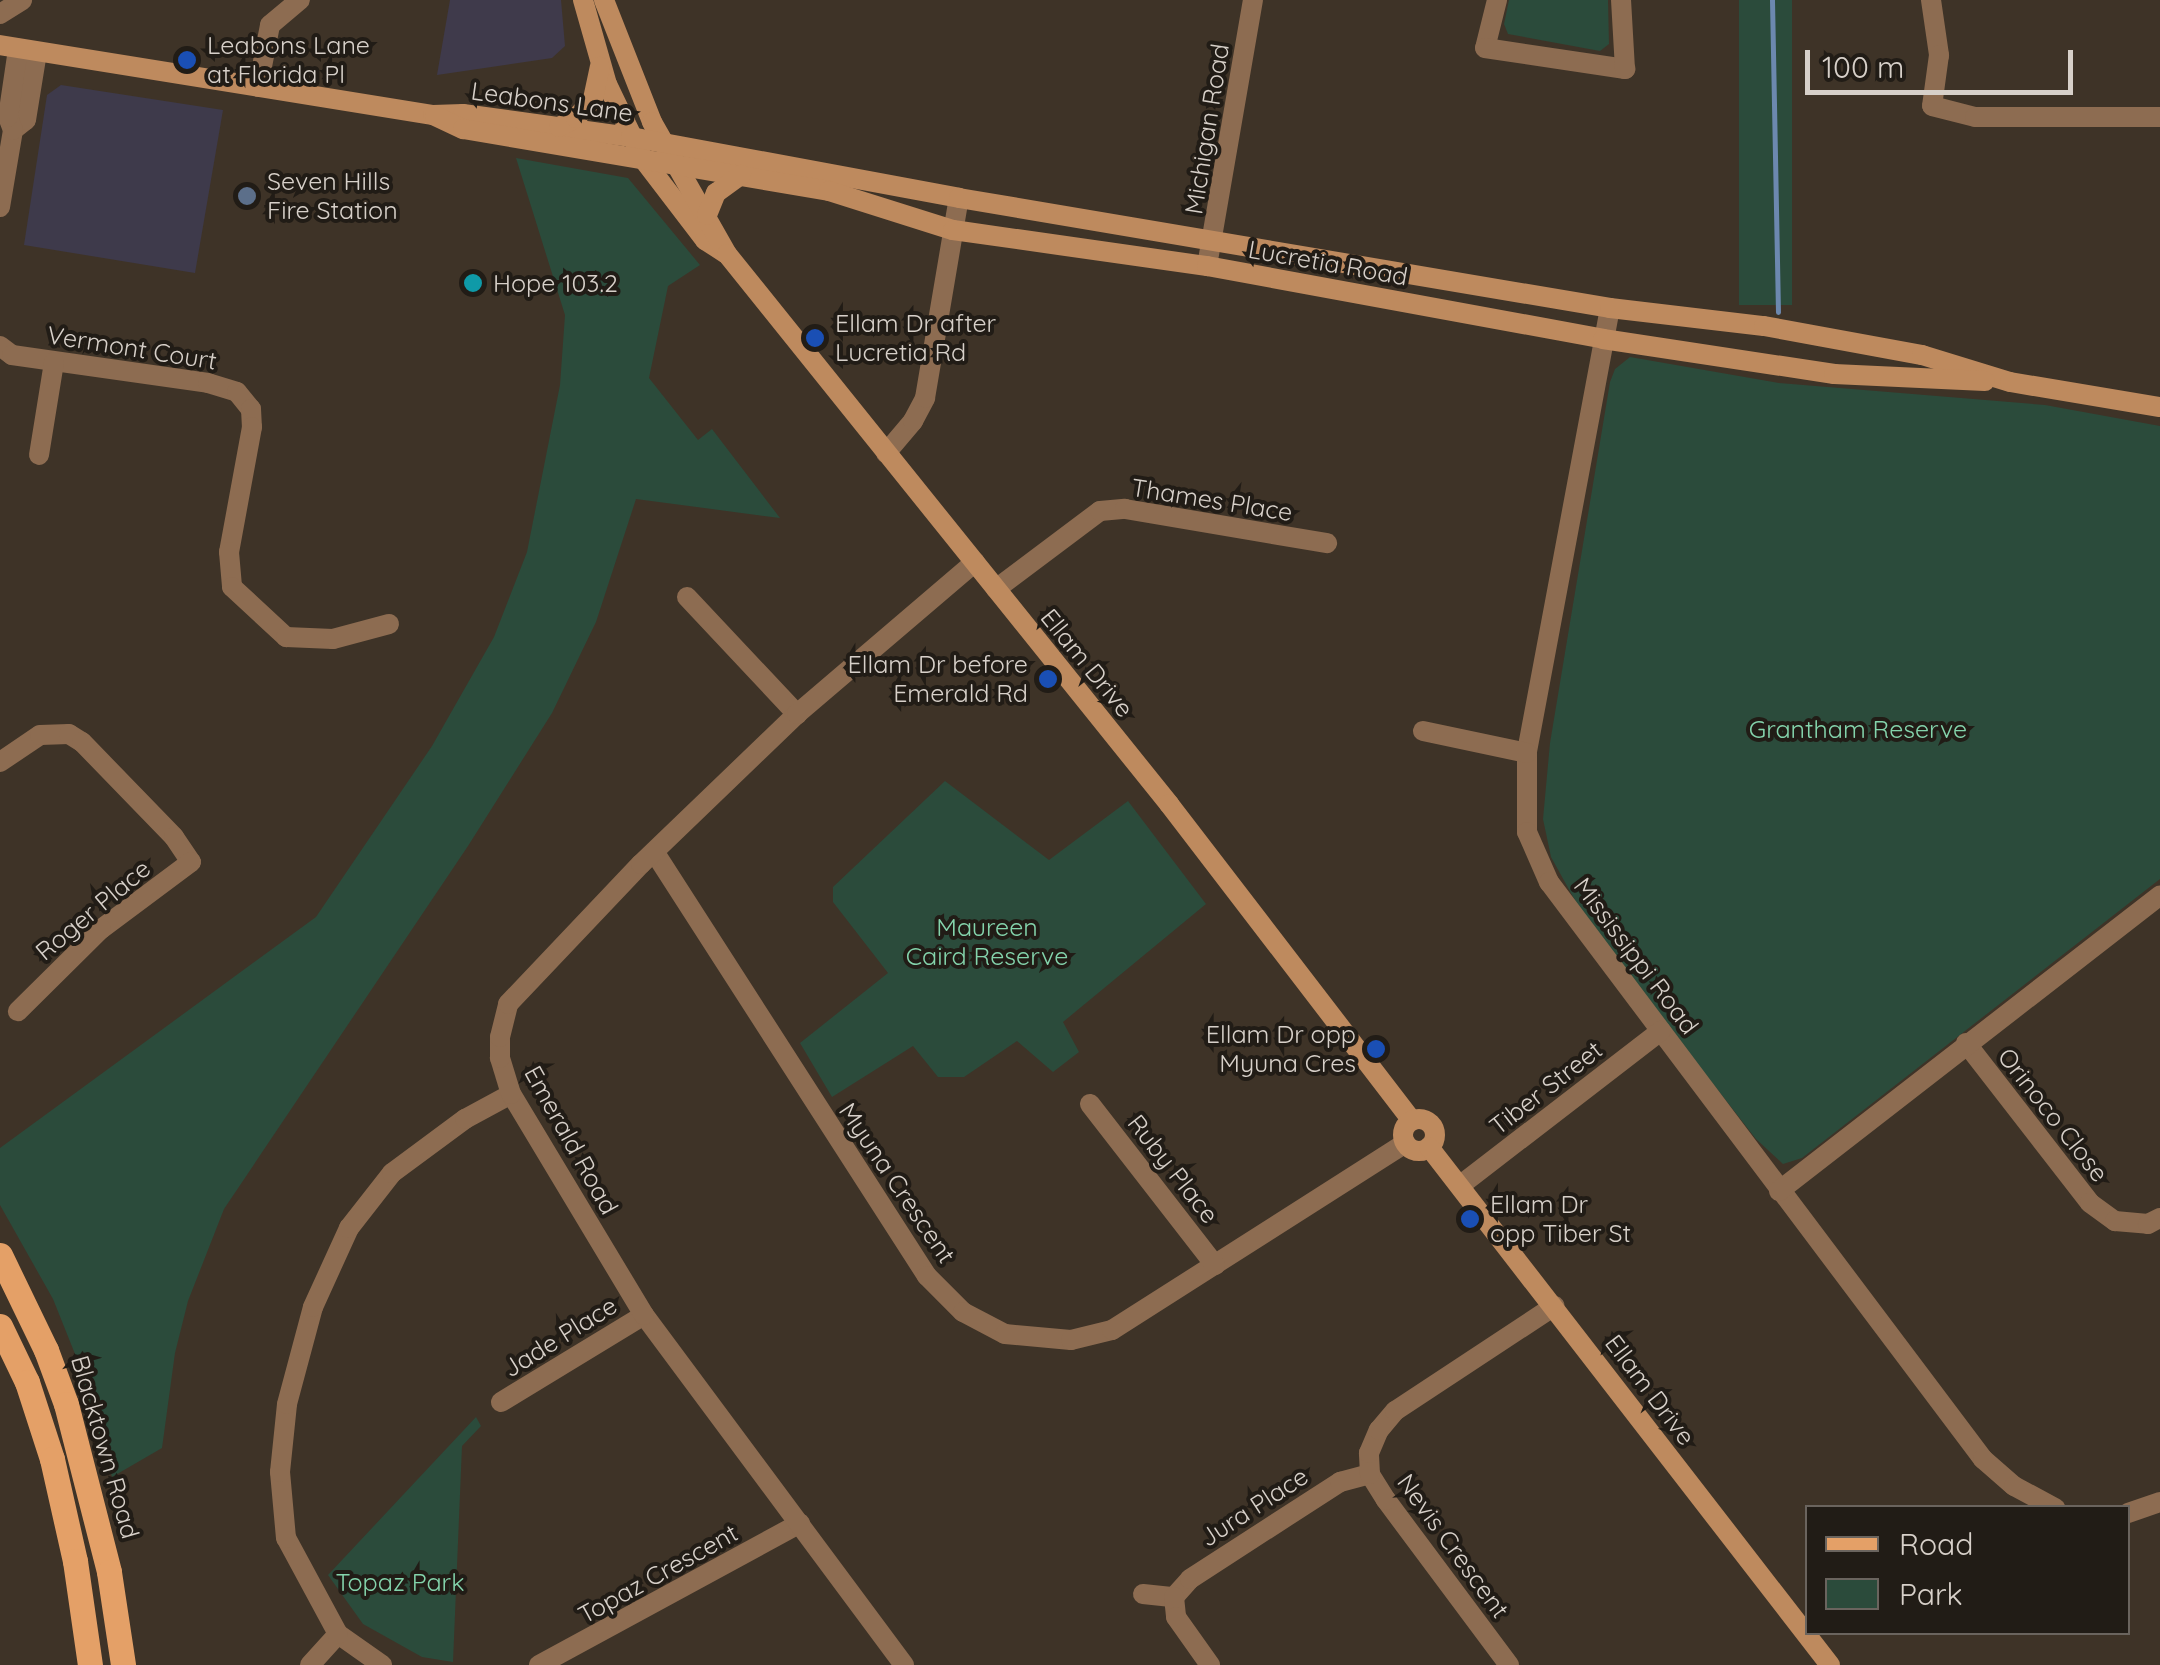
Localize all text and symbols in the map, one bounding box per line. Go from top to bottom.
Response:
scale bar [1810,30,2078,92]
place label: Leabons Lane at Florida Pl [207,31,370,90]
street label: Michigan Road [1179,41,1235,217]
text: 100 m [1822,48,1904,86]
marker: Leabons Lane at Florida Pl [176,49,198,71]
street label: Leabons Lane [469,76,635,128]
place label: Seven Hills Fire Station [267,167,398,226]
marker: Seven Hills Fire Station [236,185,258,207]
street label: Lucretia Road [1246,234,1410,292]
place label: Hope 103.2 [493,268,618,298]
marker: Hope 103.2 [462,272,484,294]
place label: Ellam Dr after Lucretia Rd [835,309,996,368]
street label: Vermont Court [45,320,219,376]
marker: Ellam Dr after Lucretia Rd [804,327,826,349]
street label: Thames Place [1129,472,1295,528]
street label: Ellam Drive [1034,603,1140,723]
place label: Ellam Dr before Emerald Rd [847,650,1028,709]
marker: Ellam Dr before Emerald Rd [1037,668,1059,690]
park label: Grantham Reserve [1749,714,1967,744]
street label: Roger Place [30,853,156,967]
street label: Mississippi Road [1567,872,1705,1040]
park label: Maureen Caird Reserve [906,913,1068,972]
place label: Ellam Dr opp Myuna Cres [1206,1020,1356,1079]
street label: Tiber Street [1484,1035,1608,1141]
marker: Ellam Dr opp Myuna Cres [1365,1038,1387,1060]
street label: Orinoco Close [1992,1042,2114,1188]
street label: Emerald Road [518,1061,624,1219]
street label: Myuna Crescent [832,1097,962,1269]
street label: Ruby Place [1121,1109,1225,1229]
place label: Ellam Dr opp Tiber St [1490,1190,1631,1249]
marker: Ellam Dr opp Tiber St [1459,1208,1481,1230]
street label: Jade Place [498,1290,622,1384]
street label: Ellam Drive [1599,1329,1701,1451]
street label: Blacktown Road [65,1352,145,1542]
street label: Jura Place [1194,1461,1314,1553]
street label: Nevis Crescent [1391,1468,1515,1624]
legend [1805,1505,2130,1635]
street label: Topaz Crescent [573,1518,743,1630]
text: Road [1899,1525,1973,1563]
park label: Topaz Park [335,1567,465,1597]
text: Park [1899,1575,1963,1613]

